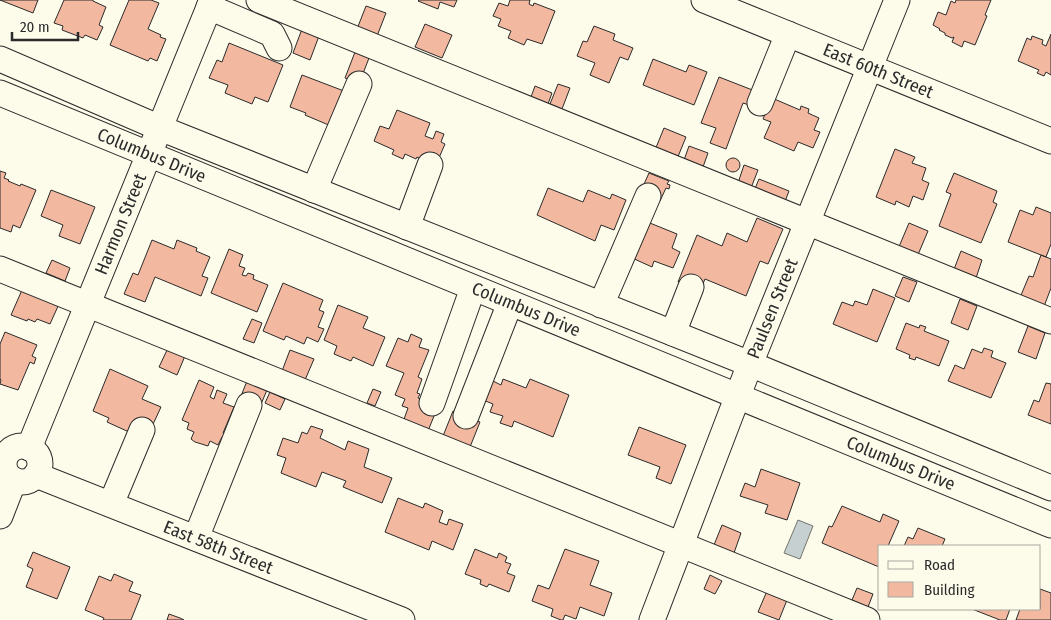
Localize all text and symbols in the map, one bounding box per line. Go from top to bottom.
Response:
scale bar [12,10,79,42]
text: 20 m [20,18,50,36]
street label: East 60th Street [820,39,937,103]
street label: Columbus Drive [94,123,209,187]
street label: Harmon Street [90,170,151,278]
street label: Paulsen Street [742,255,803,362]
street label: Columbus Drive [469,277,584,341]
street label: Columbus Drive [843,431,958,495]
street label: East 58th Street [160,516,276,579]
legend [878,545,1041,610]
text: Road [924,556,955,574]
text: Building [924,581,975,599]

